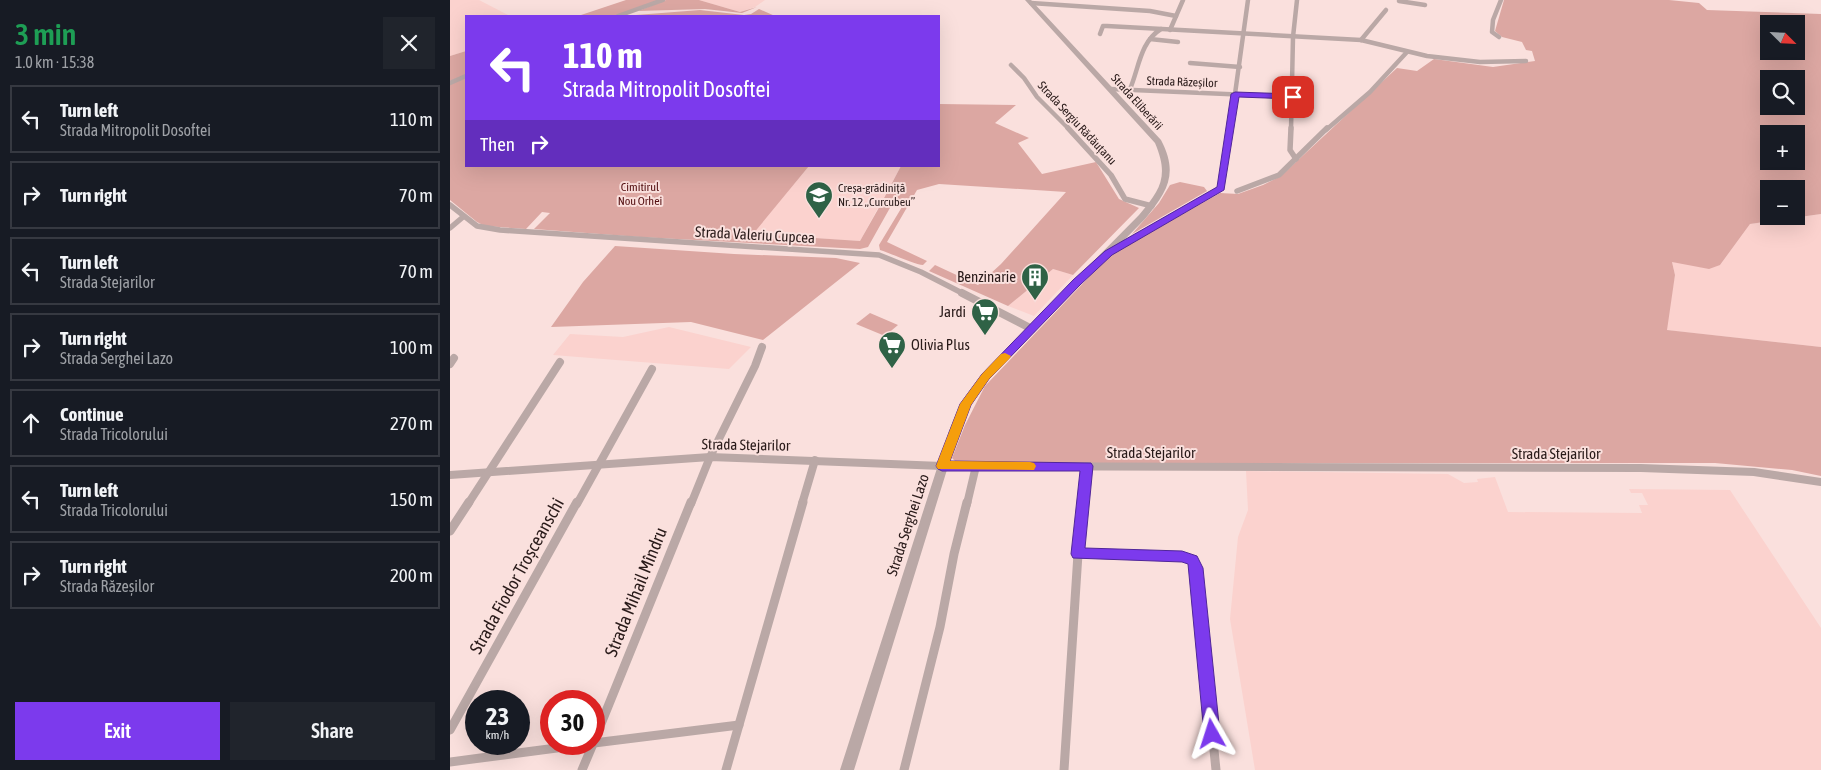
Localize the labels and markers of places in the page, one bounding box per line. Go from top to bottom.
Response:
pin [1272,76,1314,118]
school or university icon: Creșa-grădiniță Nr. 12 „Curcubeu” [804,180,834,219]
place label: Creșa-grădiniță Nr. 12 „Curcubeu” [838,181,915,209]
building icon: Benzinarie [1020,262,1050,301]
place label: Benzinarie [957,268,1016,285]
supermarket icon: Jardi [970,297,1000,336]
place label: Jardi [939,303,966,320]
supermarket icon: Olivia Plus [877,330,907,369]
place label: Olivia Plus [911,336,970,353]

